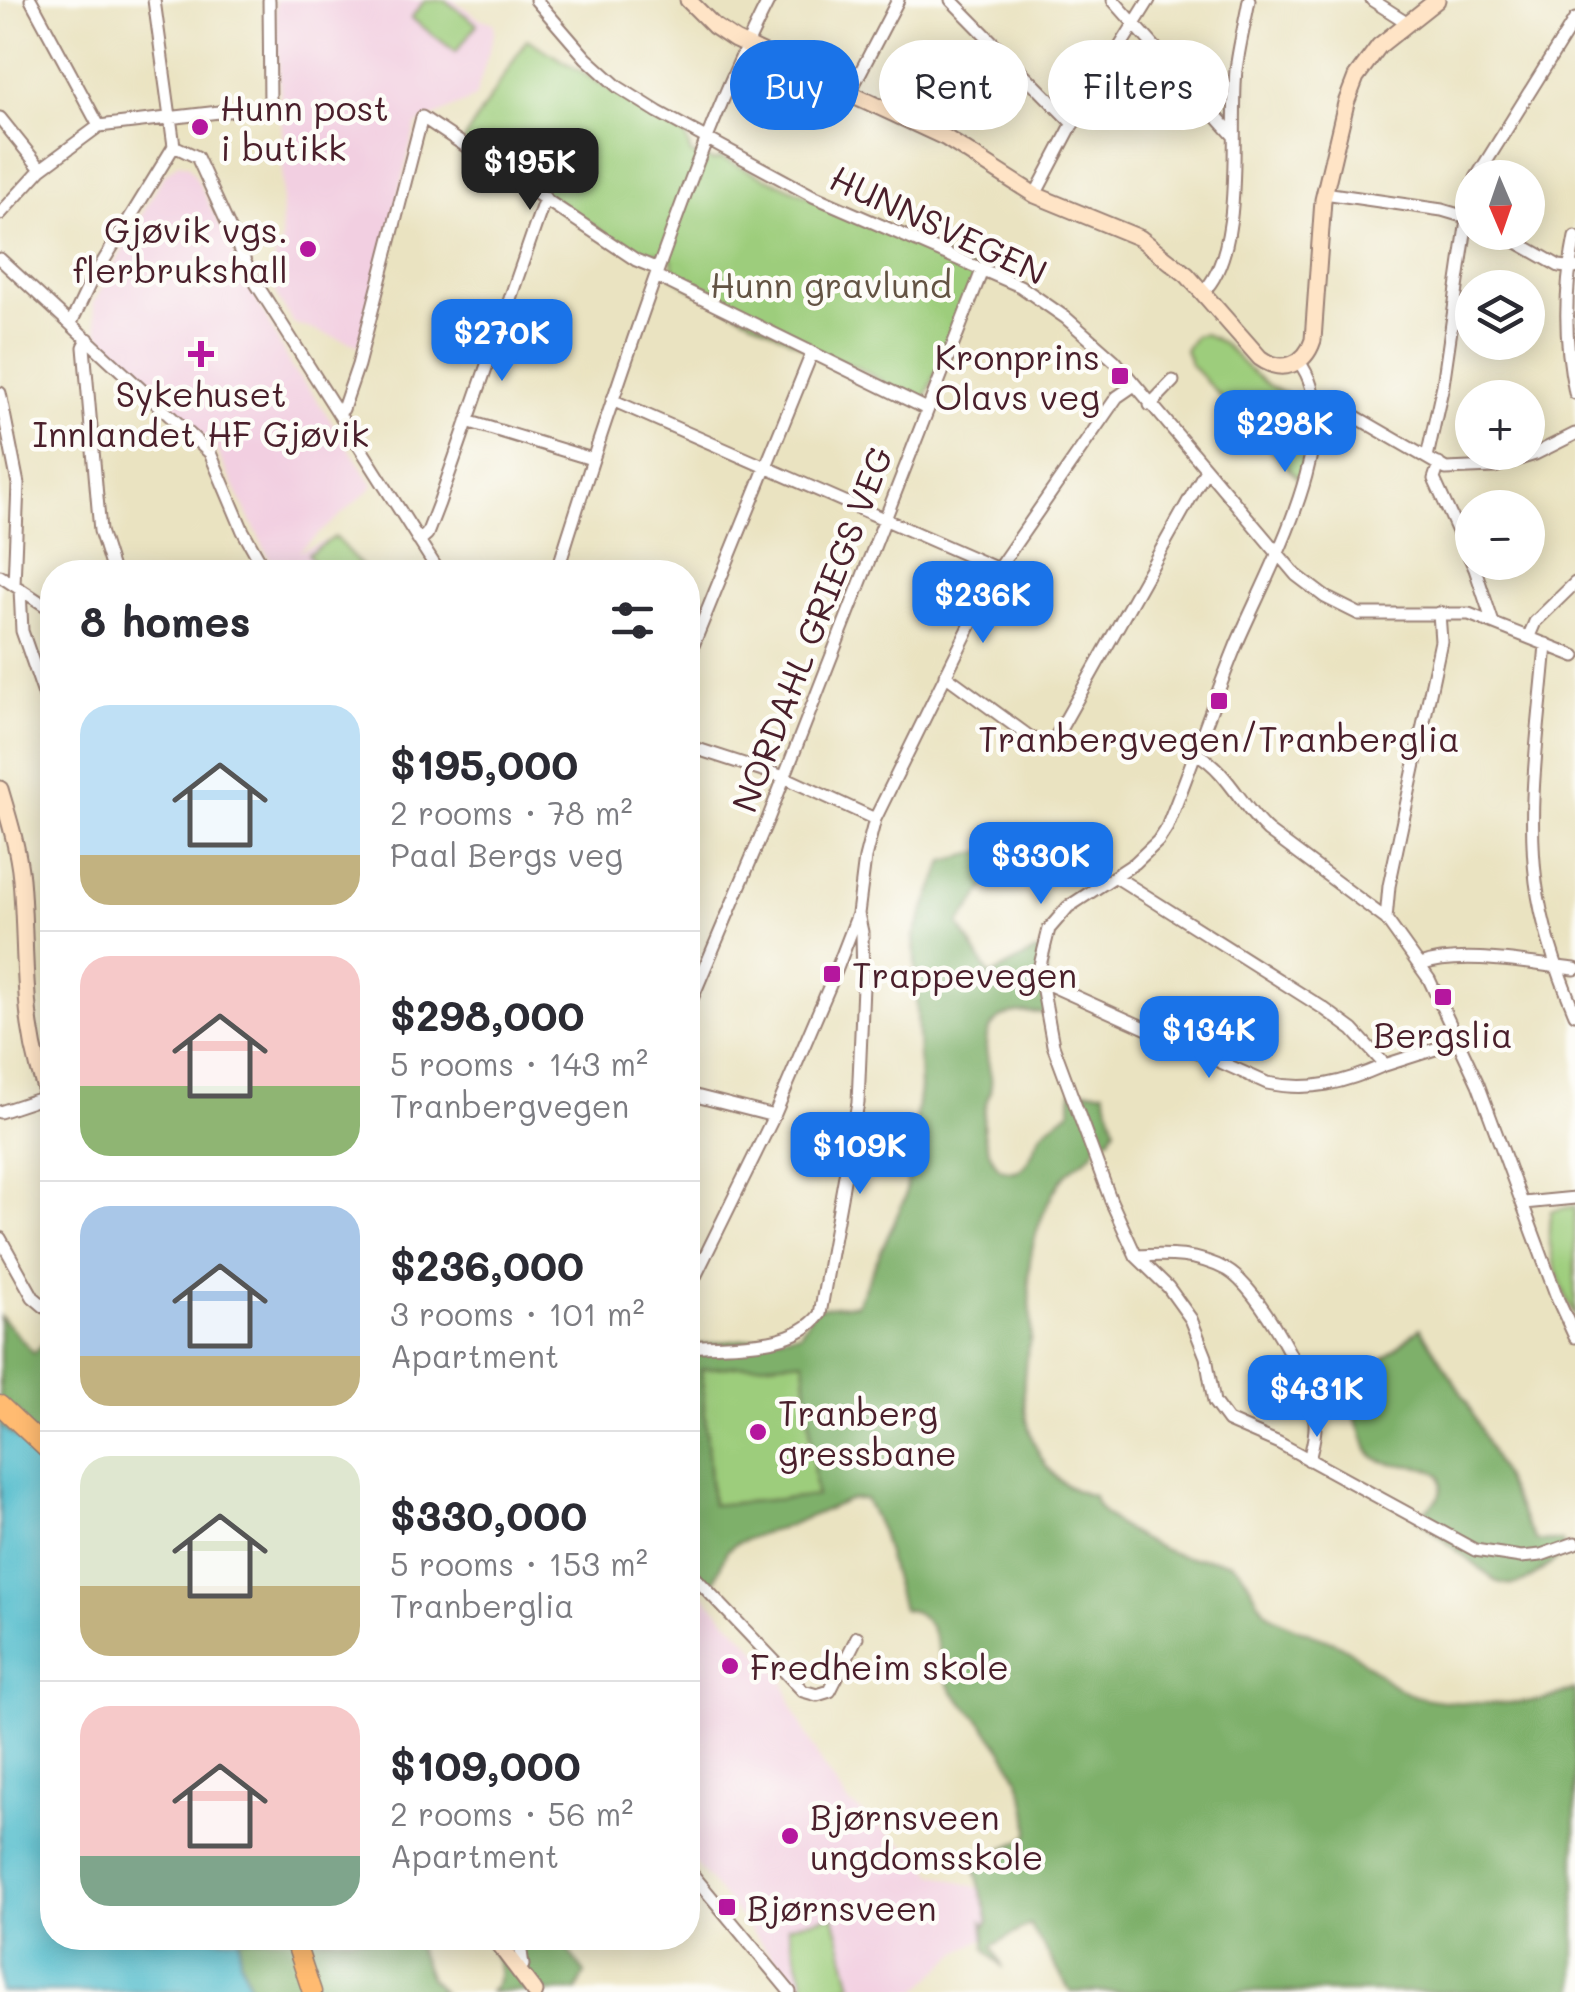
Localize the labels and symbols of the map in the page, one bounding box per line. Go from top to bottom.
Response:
place label: Hunn post i butikk [220,84,389,170]
marker: Hunn post i butikk [189,116,211,138]
pin: $195K [460,128,600,213]
street label: HUNNSVEGEN [823,154,1055,294]
north arrow [1455,160,1545,250]
place label: Gjøvik vgs. flerbrukshall [73,206,288,292]
marker: Gjøvik vgs. flerbrukshall [297,238,319,260]
park label: Hunn gravlund [710,261,952,307]
pin: $270K [432,299,572,384]
place label: Kronprins Olavs veg [934,333,1100,419]
marker: Sykehuset Innlandet HF Gjøvik [188,341,214,367]
marker: Kronprins Olavs veg [1109,365,1131,387]
place label: Sykehuset Innlandet HF Gjøvik [33,370,369,456]
pin: $298K [1215,390,1355,475]
street label: NORDAHL GRIEGS VEG [720,440,902,818]
pin: $236K [913,561,1053,646]
marker: Tranbergvegen/Tranberglia [1208,690,1230,712]
place label: Tranbergvegen/Tranberglia [978,715,1460,761]
pin: $330K [971,822,1111,907]
place label: Trappevegen [852,951,1077,997]
marker: Trappevegen [821,963,843,985]
marker: Bergslia [1432,986,1454,1008]
pin: $134K [1139,996,1279,1081]
place label: Bergslia [1373,1011,1513,1057]
pin: $109K [790,1112,930,1197]
pin: $431K [1247,1355,1387,1440]
place label: Tranberg gressbane [778,1389,957,1475]
marker: Tranberg gressbane [747,1421,769,1443]
place label: Fredheim skole [750,1643,1009,1689]
marker: Fredheim skole [719,1655,741,1677]
place label: Bjørnsveen ungdomsskole [810,1793,1044,1879]
marker: Bjørnsveen ungdomsskole [779,1825,801,1847]
place label: Bjørnsveen [747,1884,937,1930]
marker: Bjørnsveen [716,1896,738,1918]

